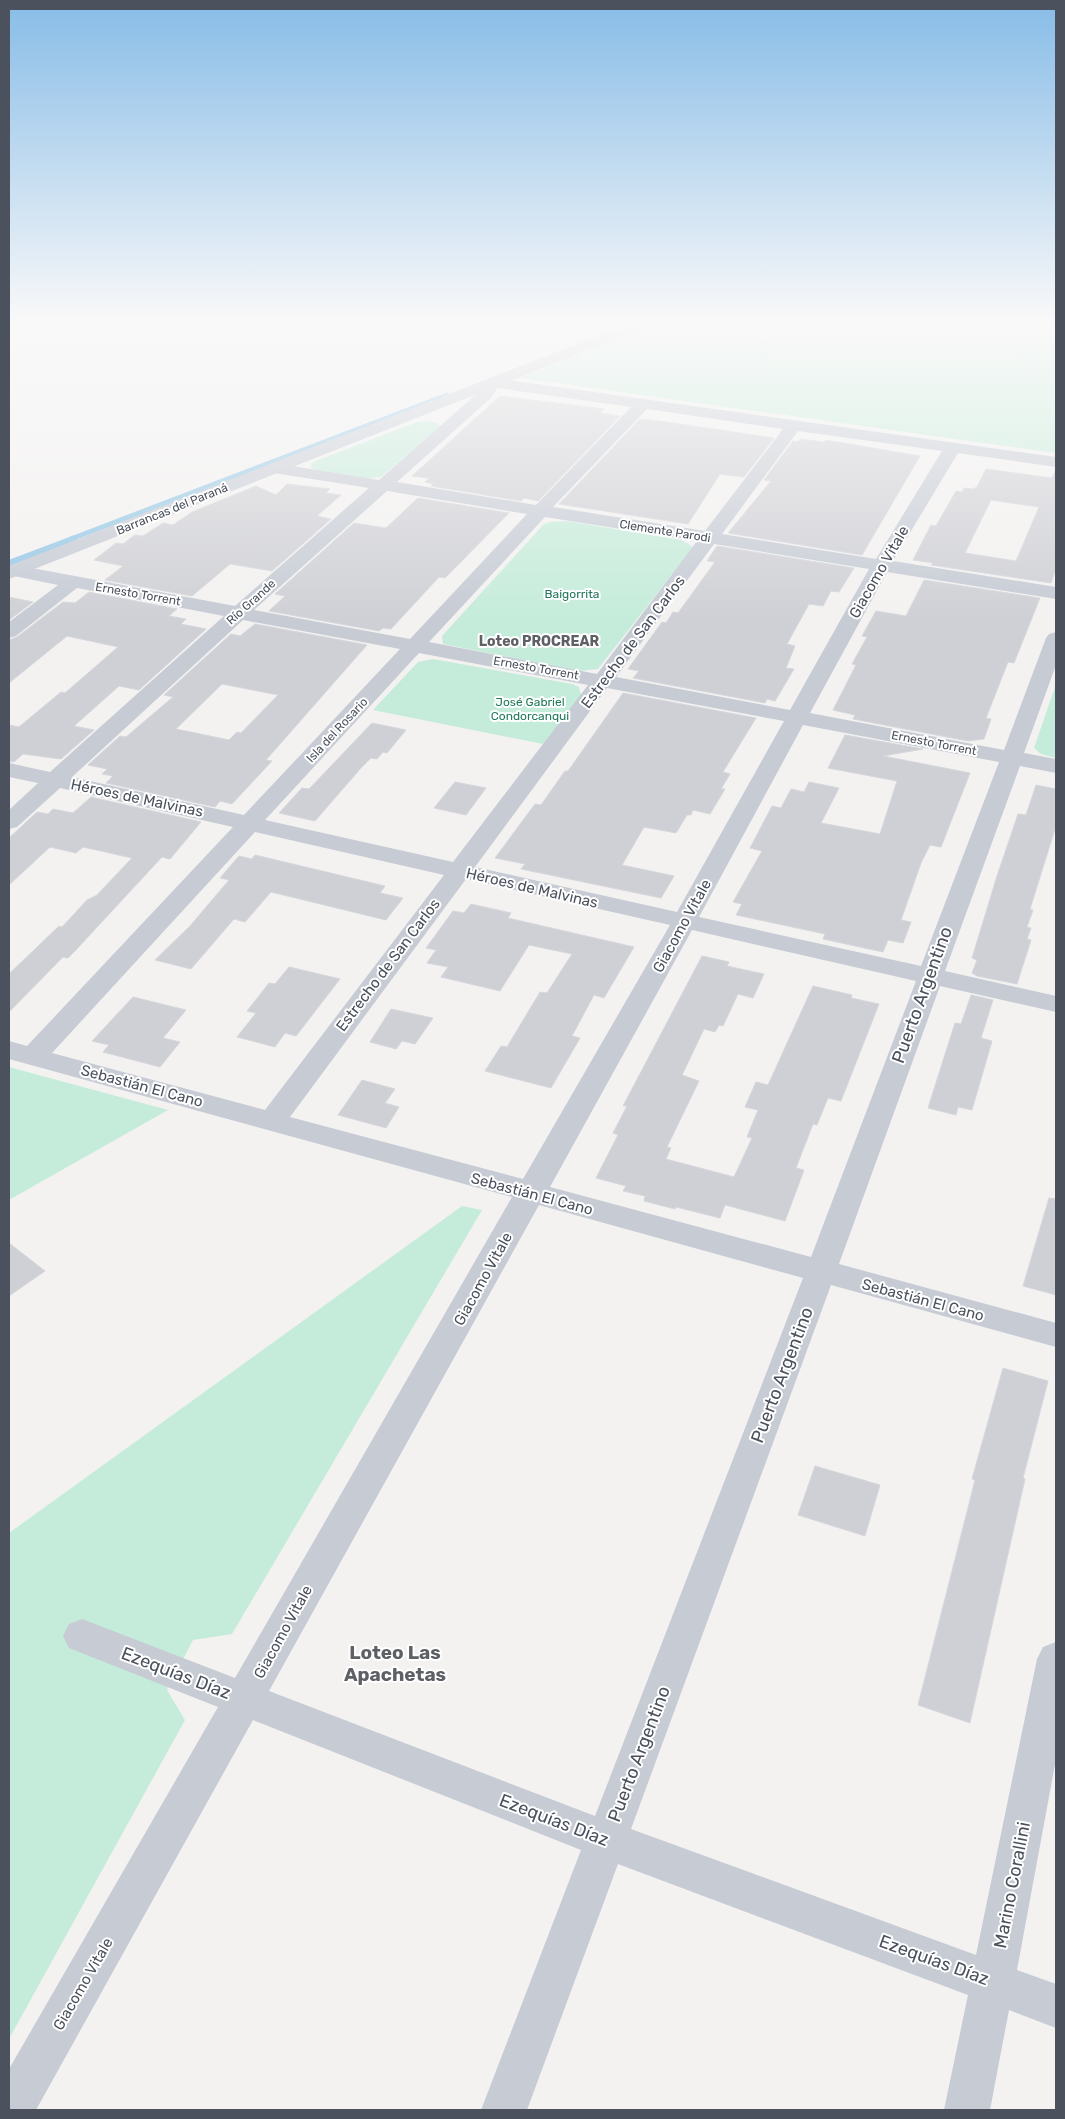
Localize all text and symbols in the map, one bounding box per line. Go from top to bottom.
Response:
street label: Barrancas del Paraná [114,480,230,538]
street label: Clemente Parodi [618,517,712,545]
street label: Giacomo Vitale [845,523,913,621]
street label: Estrecho de San Carlos [577,572,689,712]
street label: Río Grande [224,576,279,628]
street label: Ernesto Torrent [94,580,182,608]
park label: Baigorrita [545,587,599,601]
district label: Loteo PROCREAR [479,633,600,650]
street label: Ernesto Torrent [492,654,580,682]
street label: Isla del Rosario [303,695,371,765]
park label: José Gabriel Condorcanqui [491,695,569,723]
street label: Ernesto Torrent [890,728,978,758]
street label: Héroes de Malvinas [69,775,205,821]
street label: Héroes de Malvinas [464,864,600,912]
street label: Giacomo Vitale [649,876,715,976]
street label: Estrecho de San Carlos [332,895,444,1035]
street label: Puerto Argentino [887,924,957,1066]
street label: Sebastián El Cano [79,1061,205,1111]
street label: Sebastián El Cano [469,1169,595,1219]
street label: Giacomo Vitale [450,1229,516,1329]
street label: Sebastián El Cano [860,1275,986,1325]
street label: Puerto Argentino [746,1304,818,1446]
street label: Giacomo Vitale [250,1582,316,1682]
district label: Loteo Las Apachetas [344,1641,446,1686]
street label: Ezequías Díaz [118,1642,234,1704]
street label: Puerto Argentino [603,1683,675,1825]
street label: Ezequías Díaz [496,1789,612,1851]
street label: Marino Corallini [989,1820,1035,1950]
street label: Ezequías Díaz [876,1930,992,1990]
street label: Giacomo Vitale [49,1935,117,2033]

